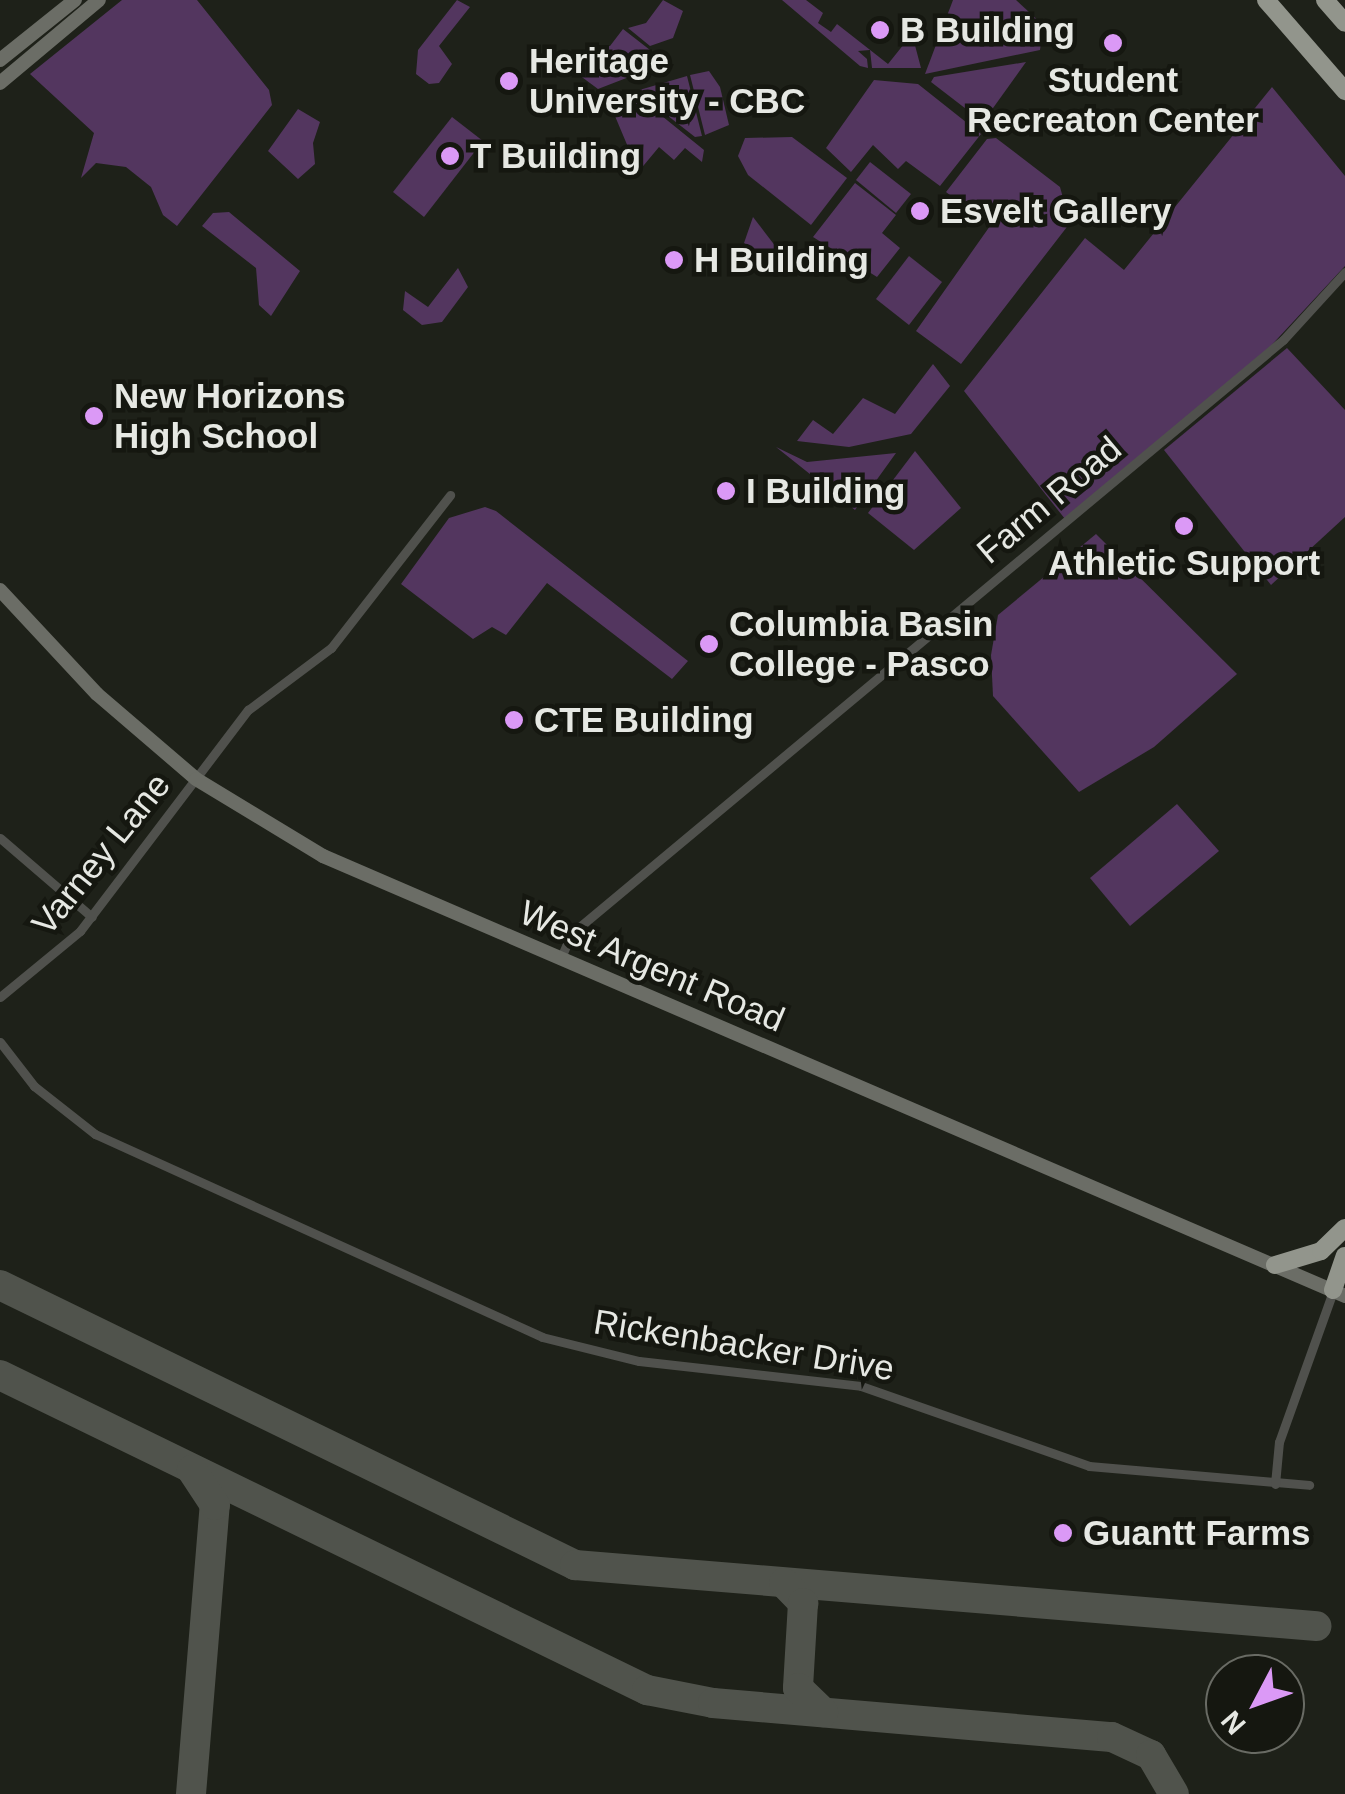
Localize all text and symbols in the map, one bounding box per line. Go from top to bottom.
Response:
place label: B Building [900,9,1075,51]
marker: B Building [869,19,891,41]
marker: Student Recreaton Center [1102,32,1124,54]
place label: Heritage University - CBC [529,40,805,122]
place label: Student Recreaton Center [967,59,1259,141]
marker: Heritage University - CBC [498,70,520,92]
place label: T Building [470,135,641,177]
marker: T Building [439,145,461,167]
place label: Esvelt Gallery [940,190,1172,232]
marker: Esvelt Gallery [909,200,931,222]
place label: H Building [694,239,869,281]
marker: H Building [663,249,685,271]
place label: New Horizons High School [114,375,345,457]
marker: New Horizons High School [83,405,105,427]
street label: Farm Road [968,428,1130,572]
place label: I Building [746,470,905,512]
marker: I Building [715,480,737,502]
marker: Athletic Support [1173,515,1195,537]
place label: Athletic Support [1048,542,1320,584]
place label: Columbia Basin College - Pasco [729,603,993,685]
marker: Columbia Basin College - Pasco [698,633,720,655]
place label: CTE Building [534,699,754,741]
marker: CTE Building [503,709,525,731]
street label: Varney Lane [23,765,179,943]
street label: West Argent Road [512,891,792,1041]
street label: Rickenbacker Drive [591,1301,897,1389]
place label: Guantt Farms [1083,1512,1311,1554]
marker: Guantt Farms [1052,1522,1074,1544]
north arrow [1205,1654,1305,1754]
text: N [1215,1705,1252,1741]

